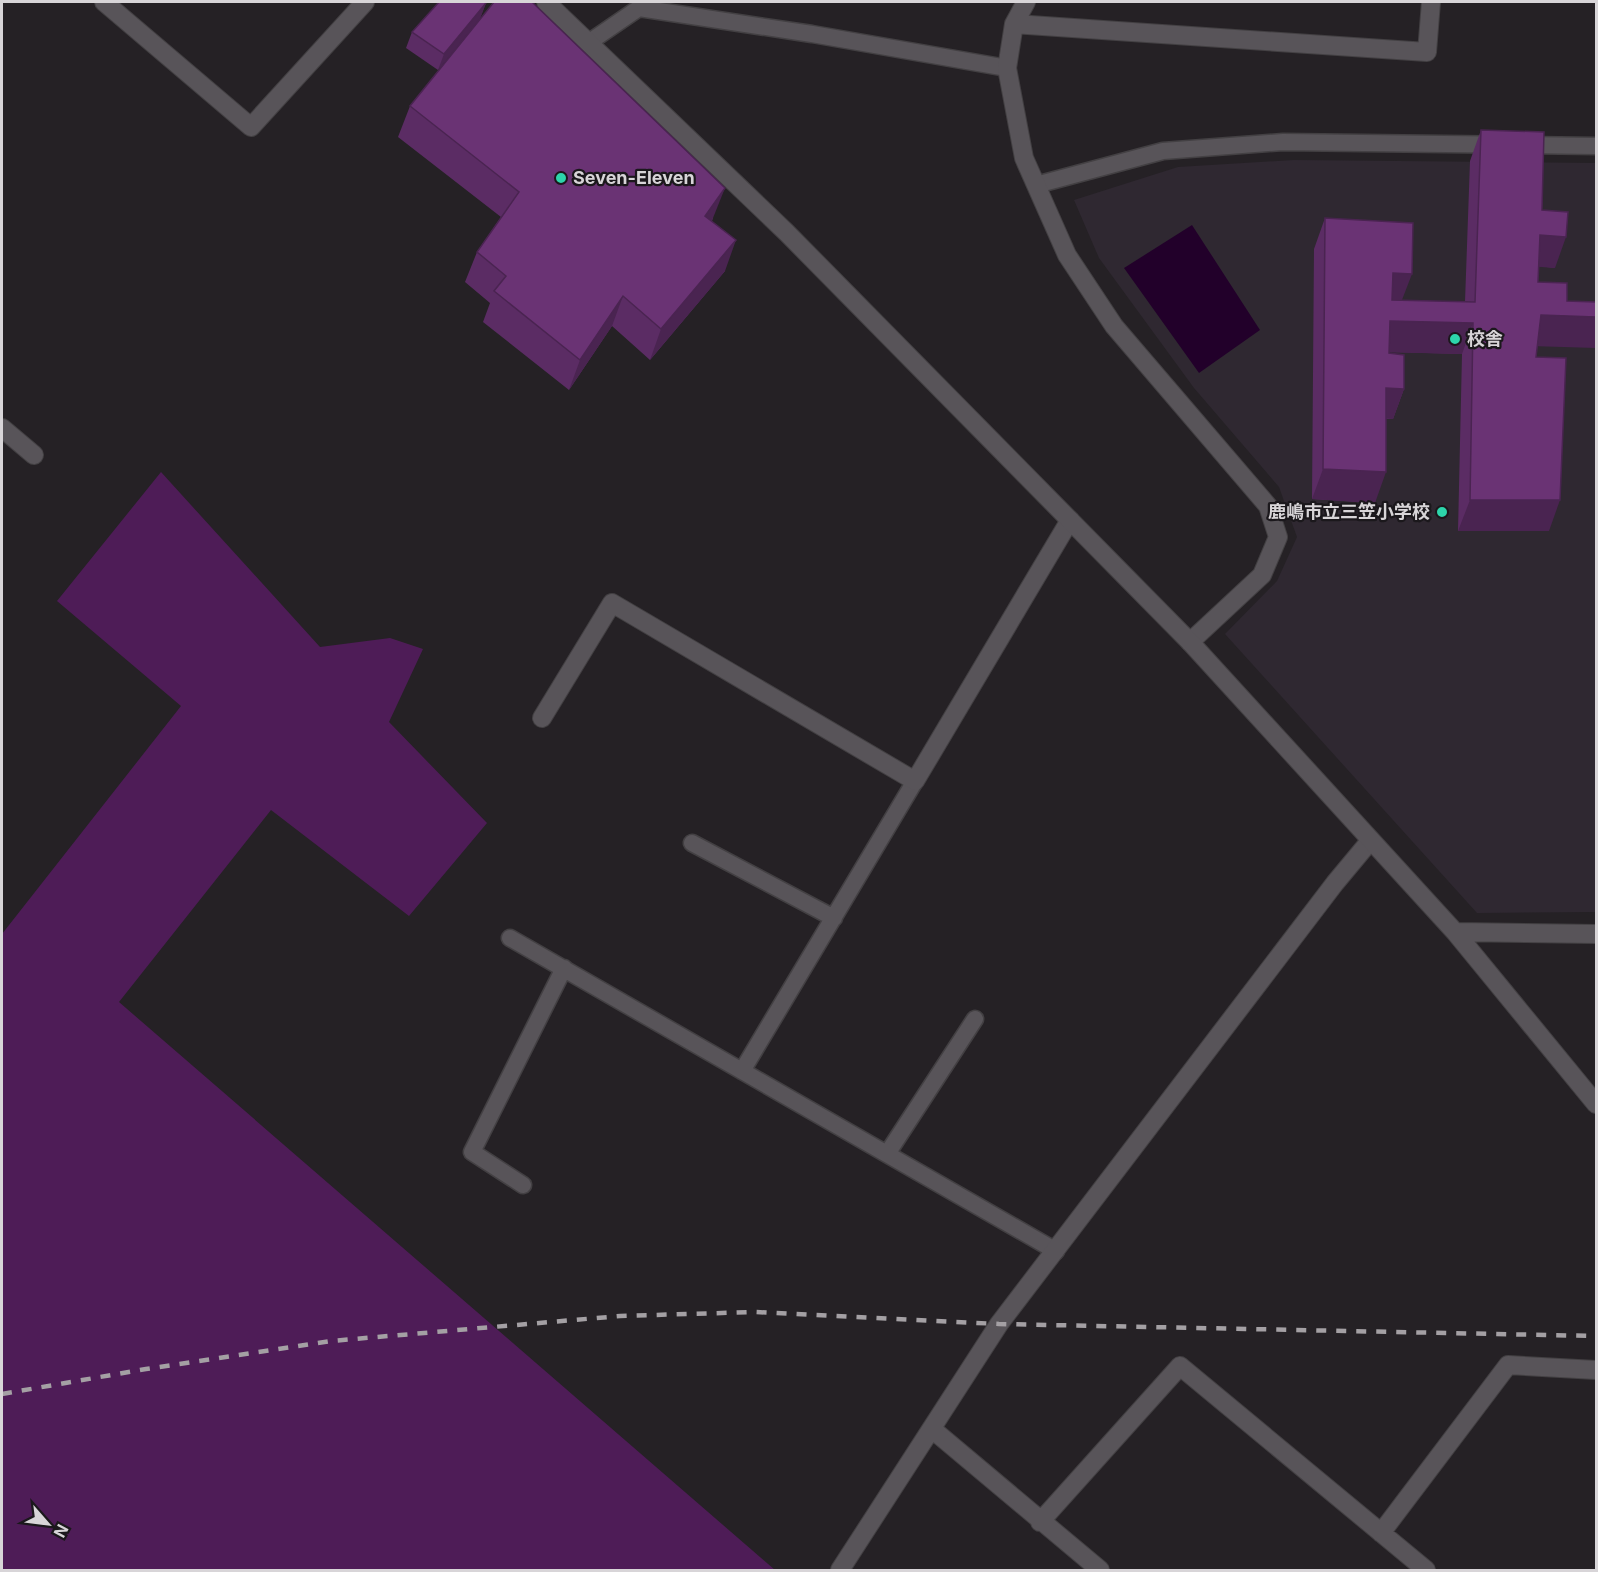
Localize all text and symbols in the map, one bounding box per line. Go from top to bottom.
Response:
place label: Seven-Eleven [573,167,695,188]
marker: Seven-Eleven [554,171,568,185]
place label: 校舎 [1467,328,1503,349]
marker: 校舎 [1448,332,1462,346]
place label: 鹿嶋市立三笠小学校 [1268,501,1430,522]
marker: 鹿嶋市立三笠小学校 [1435,505,1449,519]
north arrow [18,1494,78,1554]
text: N [50,1521,73,1541]

